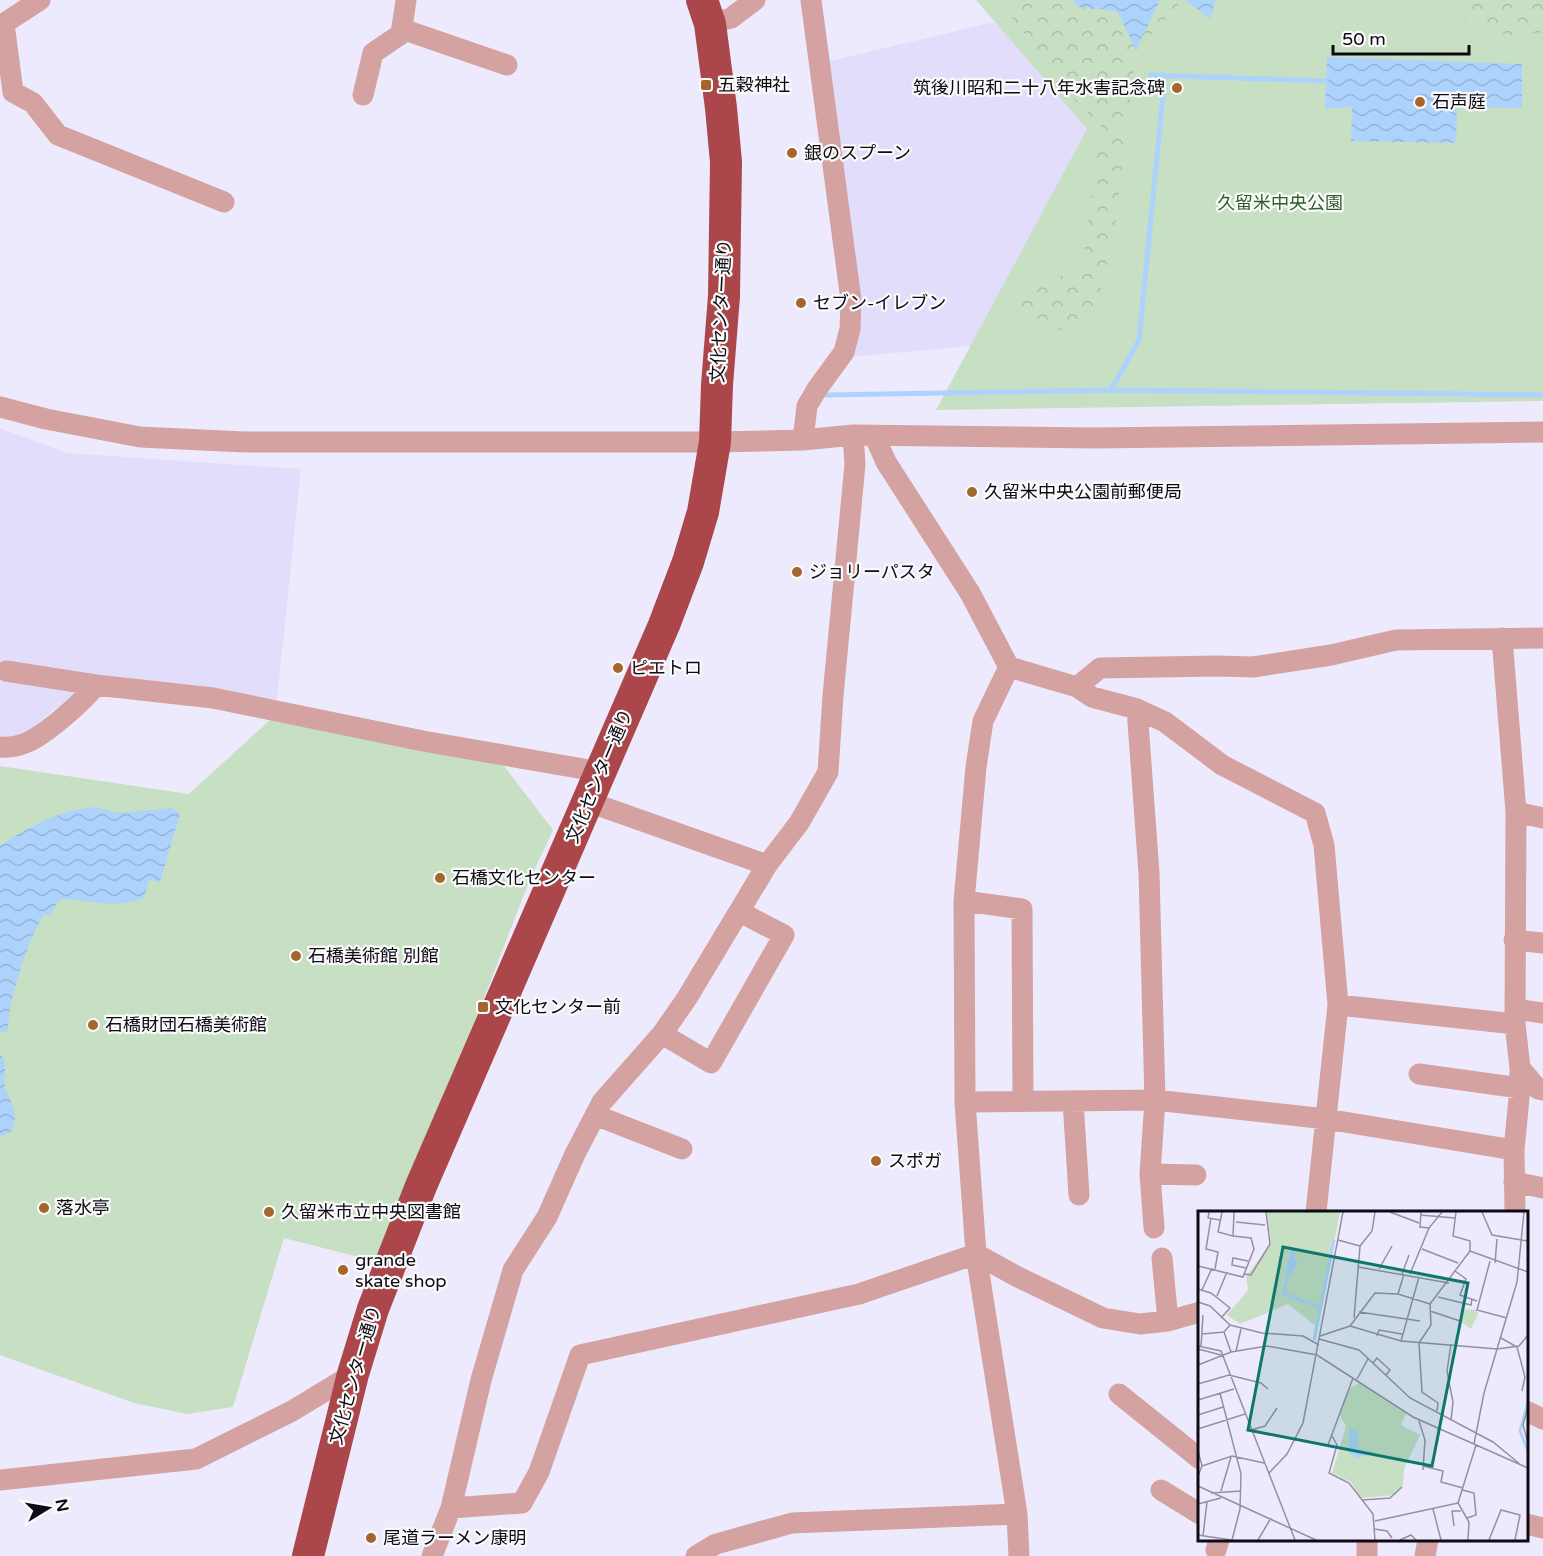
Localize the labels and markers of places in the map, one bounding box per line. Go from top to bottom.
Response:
place label: 五穀神社 [718,74,790,96]
place label: 筑後川昭和二十八年水害記念碑 [913,77,1165,99]
marker: 五穀神社 [699,78,713,92]
marker: 筑後川昭和二十八年水害記念碑 [1170,81,1184,95]
place label: 石声庭 [1432,91,1486,113]
marker: 石声庭 [1413,95,1427,109]
place label: 銀のスプーン [804,142,911,164]
marker: 銀のスプーン [785,146,799,160]
place label: セブン-イレブン [813,292,946,314]
marker: セブン-イレブン [794,296,808,310]
place label: 久留米中央公園前郵便局 [984,481,1182,503]
marker: 久留米中央公園前郵便局 [965,485,979,499]
place label: ジョリーパスタ [809,561,935,583]
marker: ジョリーパスタ [790,565,804,579]
place label: ピエトロ [630,657,702,679]
marker: ピエトロ [611,661,625,675]
place label: 石橋文化センター [452,867,596,889]
marker: 石橋文化センター [433,871,447,885]
place label: 石橋美術館 別館 [308,945,439,967]
marker: 石橋美術館 別館 [289,949,303,963]
place label: 文化センター前 [495,996,621,1018]
marker: 文化センター前 [476,1000,490,1014]
place label: 石橋財団石橋美術館 [105,1014,267,1036]
marker: 石橋財団石橋美術館 [86,1018,100,1032]
place label: スポガ [888,1150,942,1172]
marker: スポガ [869,1154,883,1168]
place label: 落水亭 [56,1197,110,1219]
marker: 落水亭 [37,1201,51,1215]
place label: 久留米市立中央図書館 [281,1201,461,1223]
marker: 久留米市立中央図書館 [262,1205,276,1219]
place label: grande skate shop [355,1249,447,1292]
marker: grande skate shop [336,1263,350,1277]
place label: 尾道ラーメン康明 [383,1527,526,1549]
marker: 尾道ラーメン康明 [364,1531,378,1545]

